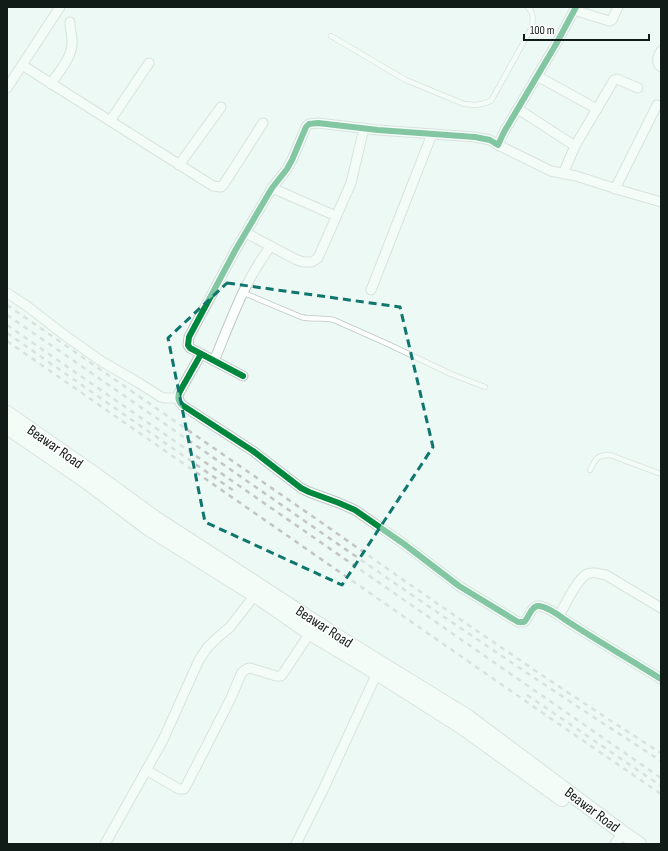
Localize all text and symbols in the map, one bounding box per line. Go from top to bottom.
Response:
scale bar [524,16,649,42]
text: 100 m [530,23,555,38]
street label: Beawar Road [23,421,87,473]
street label: Beawar Road [292,602,356,652]
street label: Beawar Road [561,783,623,837]

